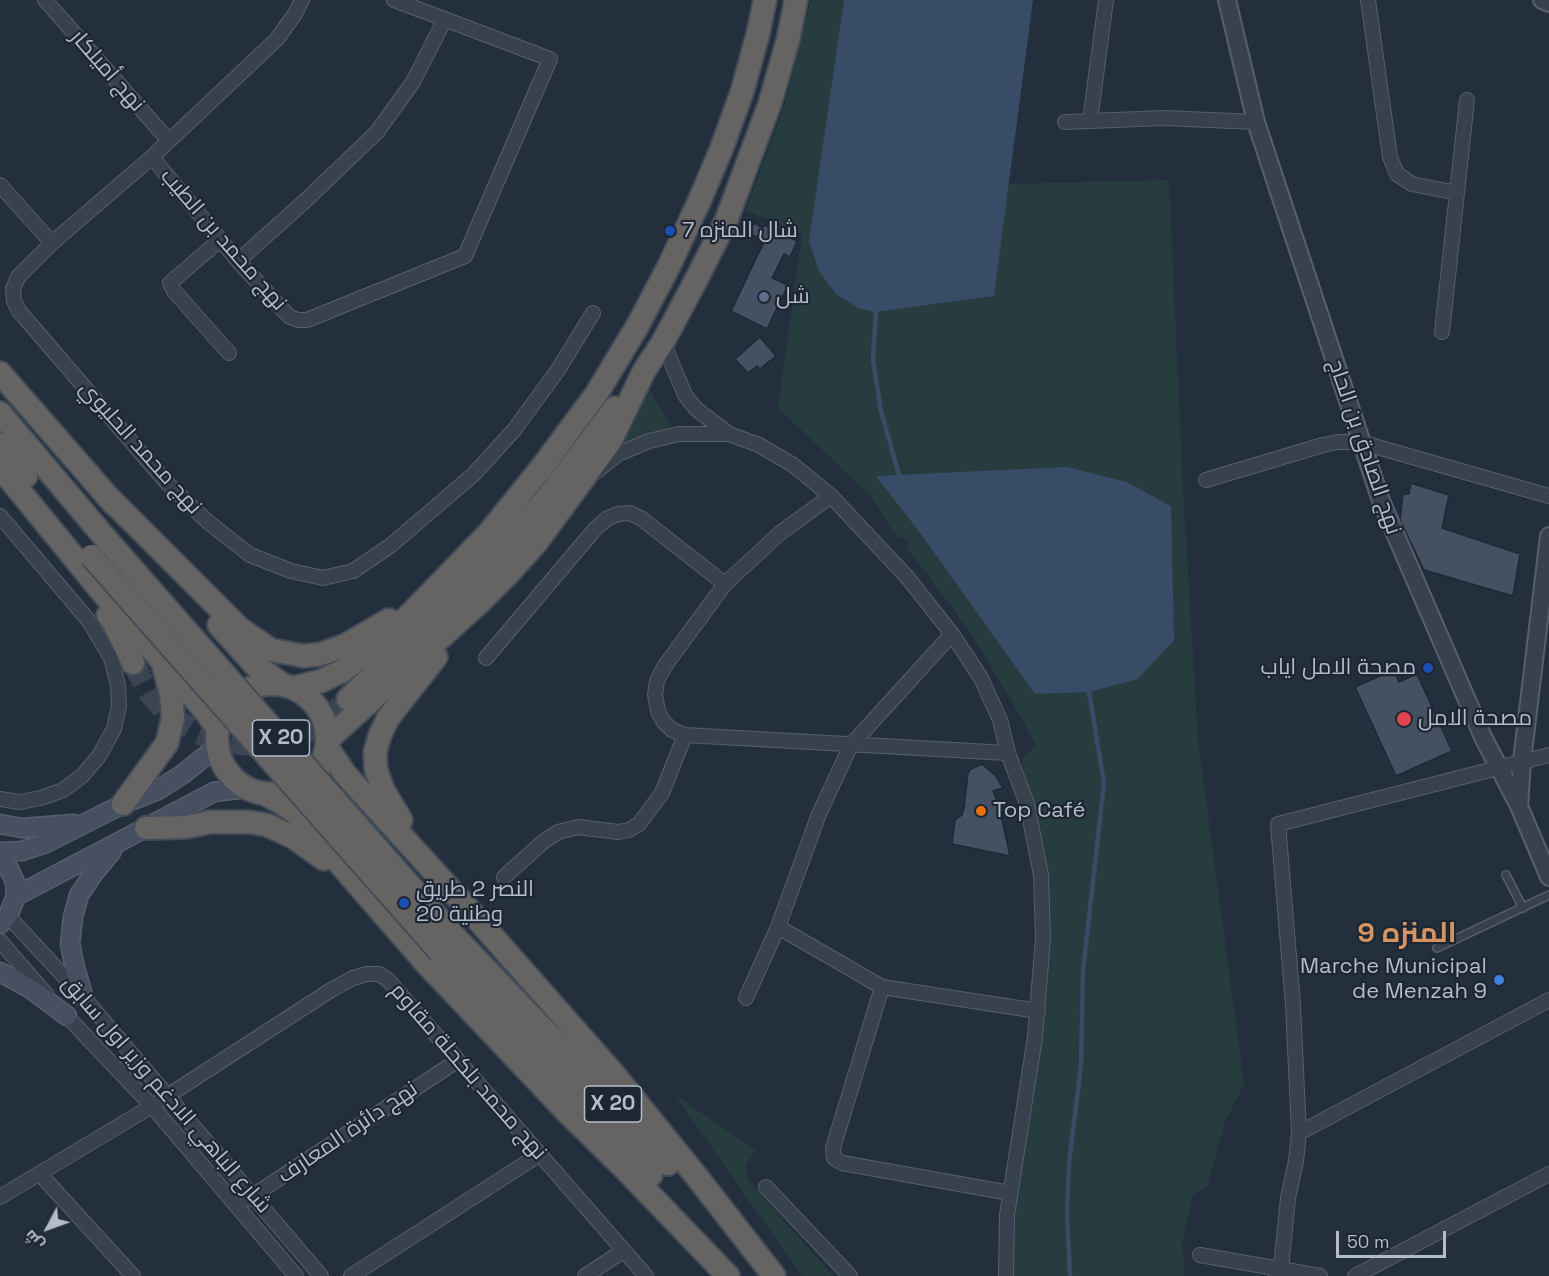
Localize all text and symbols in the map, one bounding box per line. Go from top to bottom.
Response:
street label: نهج أميلكار [64,25,150,117]
street label: نهج محمد بن الطيب [154,164,292,316]
place label: شال المنزه 7 [682,218,798,244]
marker: شال المنزه 7 [663,224,677,238]
place label: شل [776,284,810,310]
marker: شل [757,290,771,304]
street label: نهج الصادق بن الحاج [1322,356,1406,538]
street label: نهج محمد الحليوي [73,376,207,520]
place label: مصحة الامل اياب [1261,655,1416,681]
marker: مصحة الامل اياب [1421,661,1435,675]
place label: مصحة الامل [1418,706,1532,732]
marker: مصحة الامل [1395,710,1413,728]
road number: X 20 [252,720,310,756]
place label: Top Café [993,798,1085,824]
marker: Top Café [974,804,988,818]
place label: النصر 2 طريق وطنية 20 [416,877,534,928]
marker: النصر 2 طريق وطنية 20 [397,896,411,910]
district label: المنزه 9 [1358,917,1456,951]
place label: Marche Municipal de Menzah 9 [1300,954,1487,1005]
street label: شارع الباهي الادغم وزير اول سابق [56,971,276,1219]
marker: Marche Municipal de Menzah 9 [1492,973,1506,987]
street label: نهج محمد بلكحلة مقاوم [384,978,552,1166]
street label: نهج دائرة المعارف [273,1076,423,1190]
road number: X 20 [584,1086,642,1122]
north arrow [18,1198,78,1258]
scale bar [1339,1219,1448,1257]
text: ش [19,1226,49,1255]
text: 50 m [1347,1230,1389,1253]

